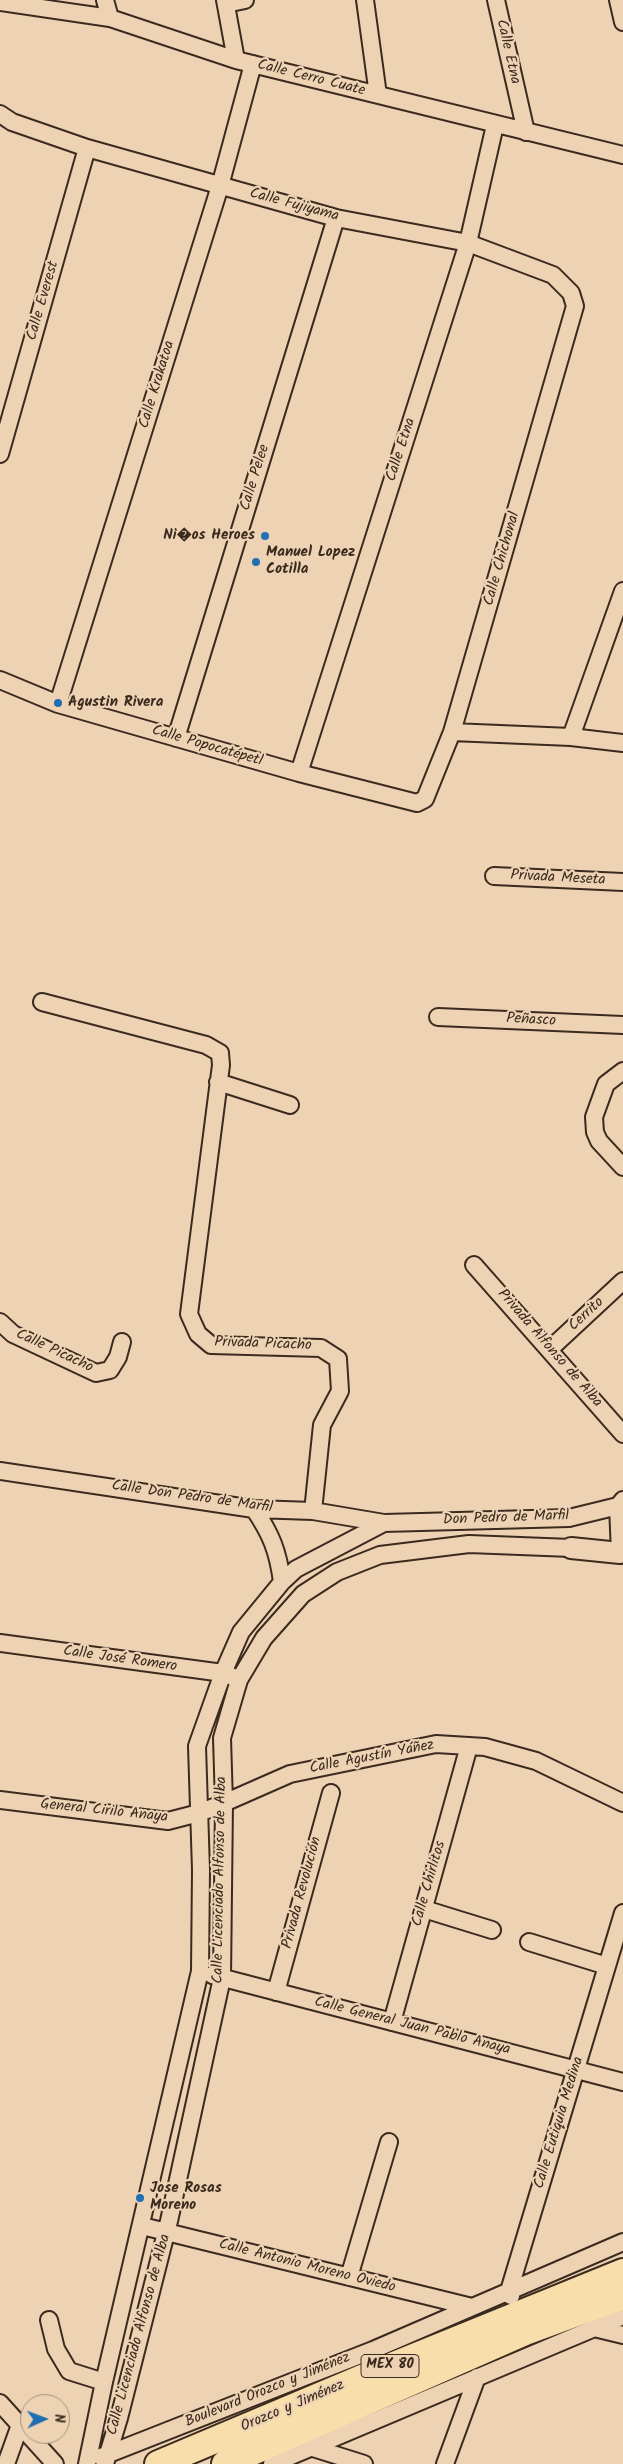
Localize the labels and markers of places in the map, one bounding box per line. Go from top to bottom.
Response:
place label: Ni�os Heroes [163,527,255,545]
marker: Ni�os Heroes [259,530,271,542]
place label: Manuel Lopez Cotilla [266,544,355,579]
marker: Manuel Lopez Cotilla [250,556,262,568]
place label: Agustin Rivera [68,694,163,712]
marker: Agustin Rivera [52,697,64,709]
place label: Jose Rosas Moreno [150,2180,222,2215]
marker: Jose Rosas Moreno [134,2192,146,2204]

